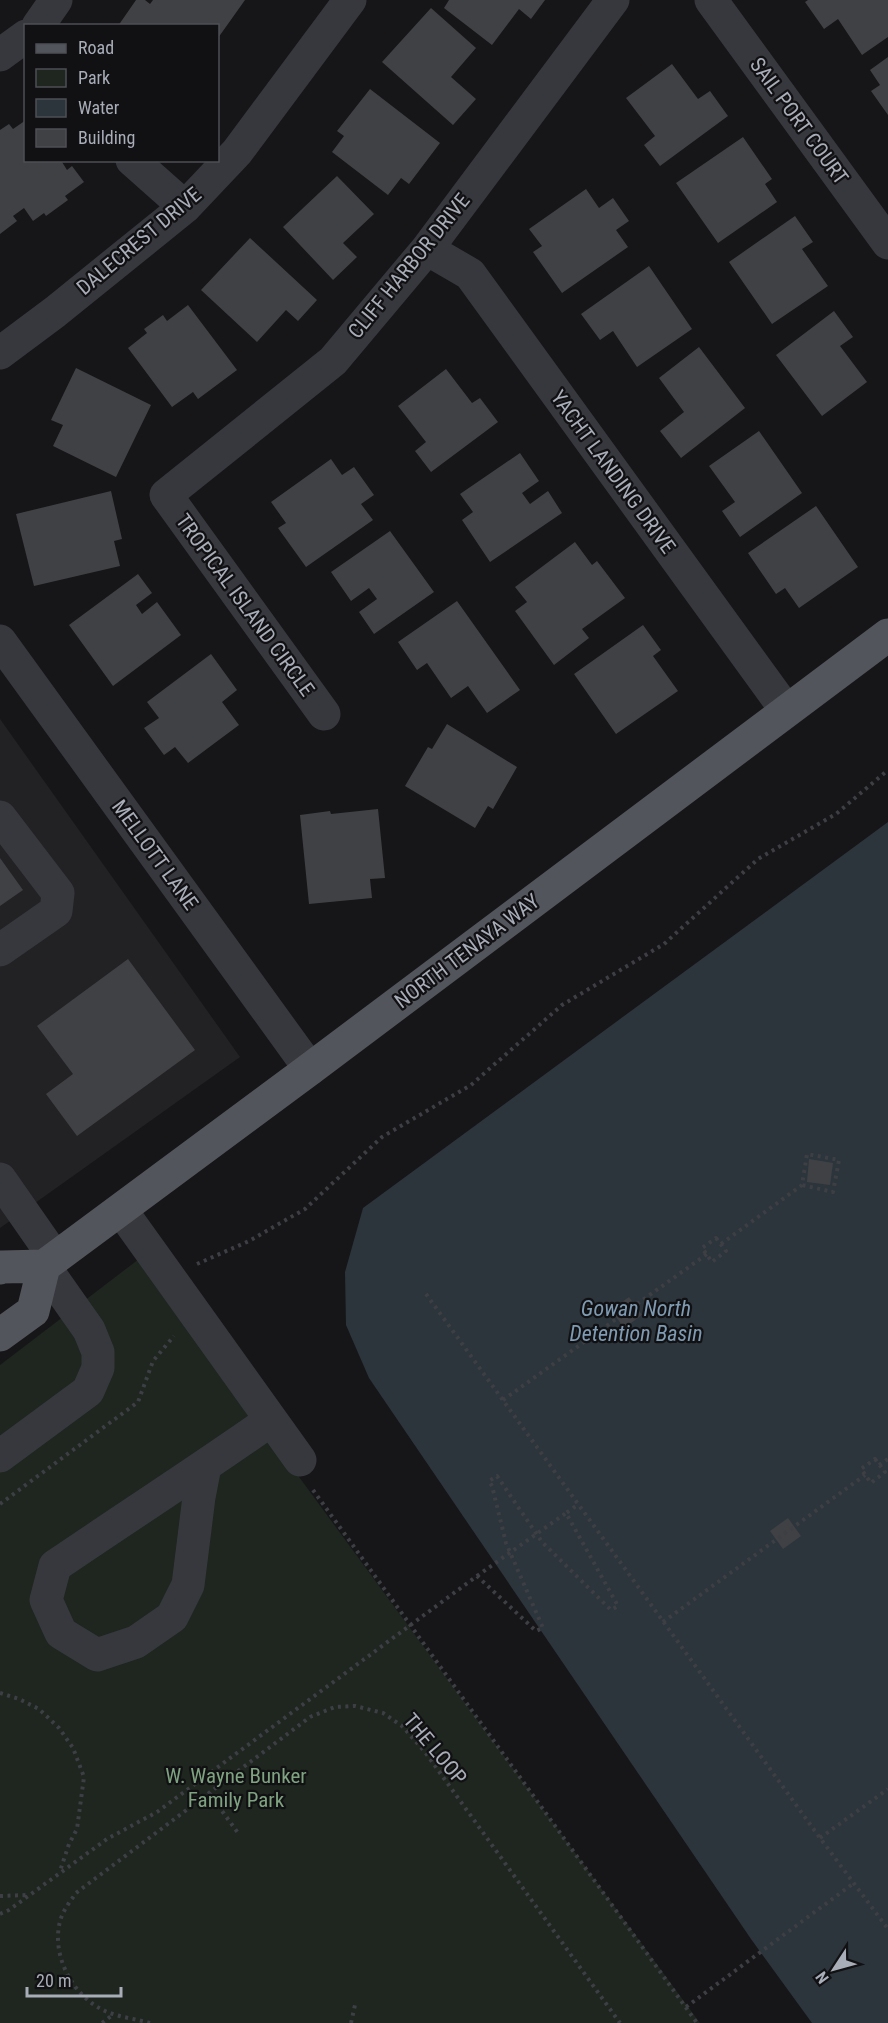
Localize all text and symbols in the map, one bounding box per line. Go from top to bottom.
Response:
legend [24,24,219,162]
text: Road [78,37,114,58]
street label: SAIL PORT COURT [745,53,853,189]
text: Park [78,67,110,88]
text: Water [78,97,120,118]
text: Building [78,127,135,148]
street label: DALECREST DRIVE [72,182,206,300]
street label: CLIFF HARBOR DRIVE [343,189,475,343]
street label: YACHT LANDING DRIVE [546,386,680,558]
street label: TROPICAL ISLAND CIRCLE [171,509,319,701]
street label: MELLOTT LANE [107,795,203,915]
street label: NORTH TENAYA WAY [390,889,544,1013]
water label: Gowan North Detention Basin [570,1296,702,1346]
street label: THE LOOP [398,1709,472,1789]
park label: W. Wayne Bunker Family Park [165,1764,307,1812]
north arrow [804,1939,864,1999]
scale bar [27,1960,122,1998]
text: N [812,1968,833,1987]
text: 20 m [36,1970,71,1991]

